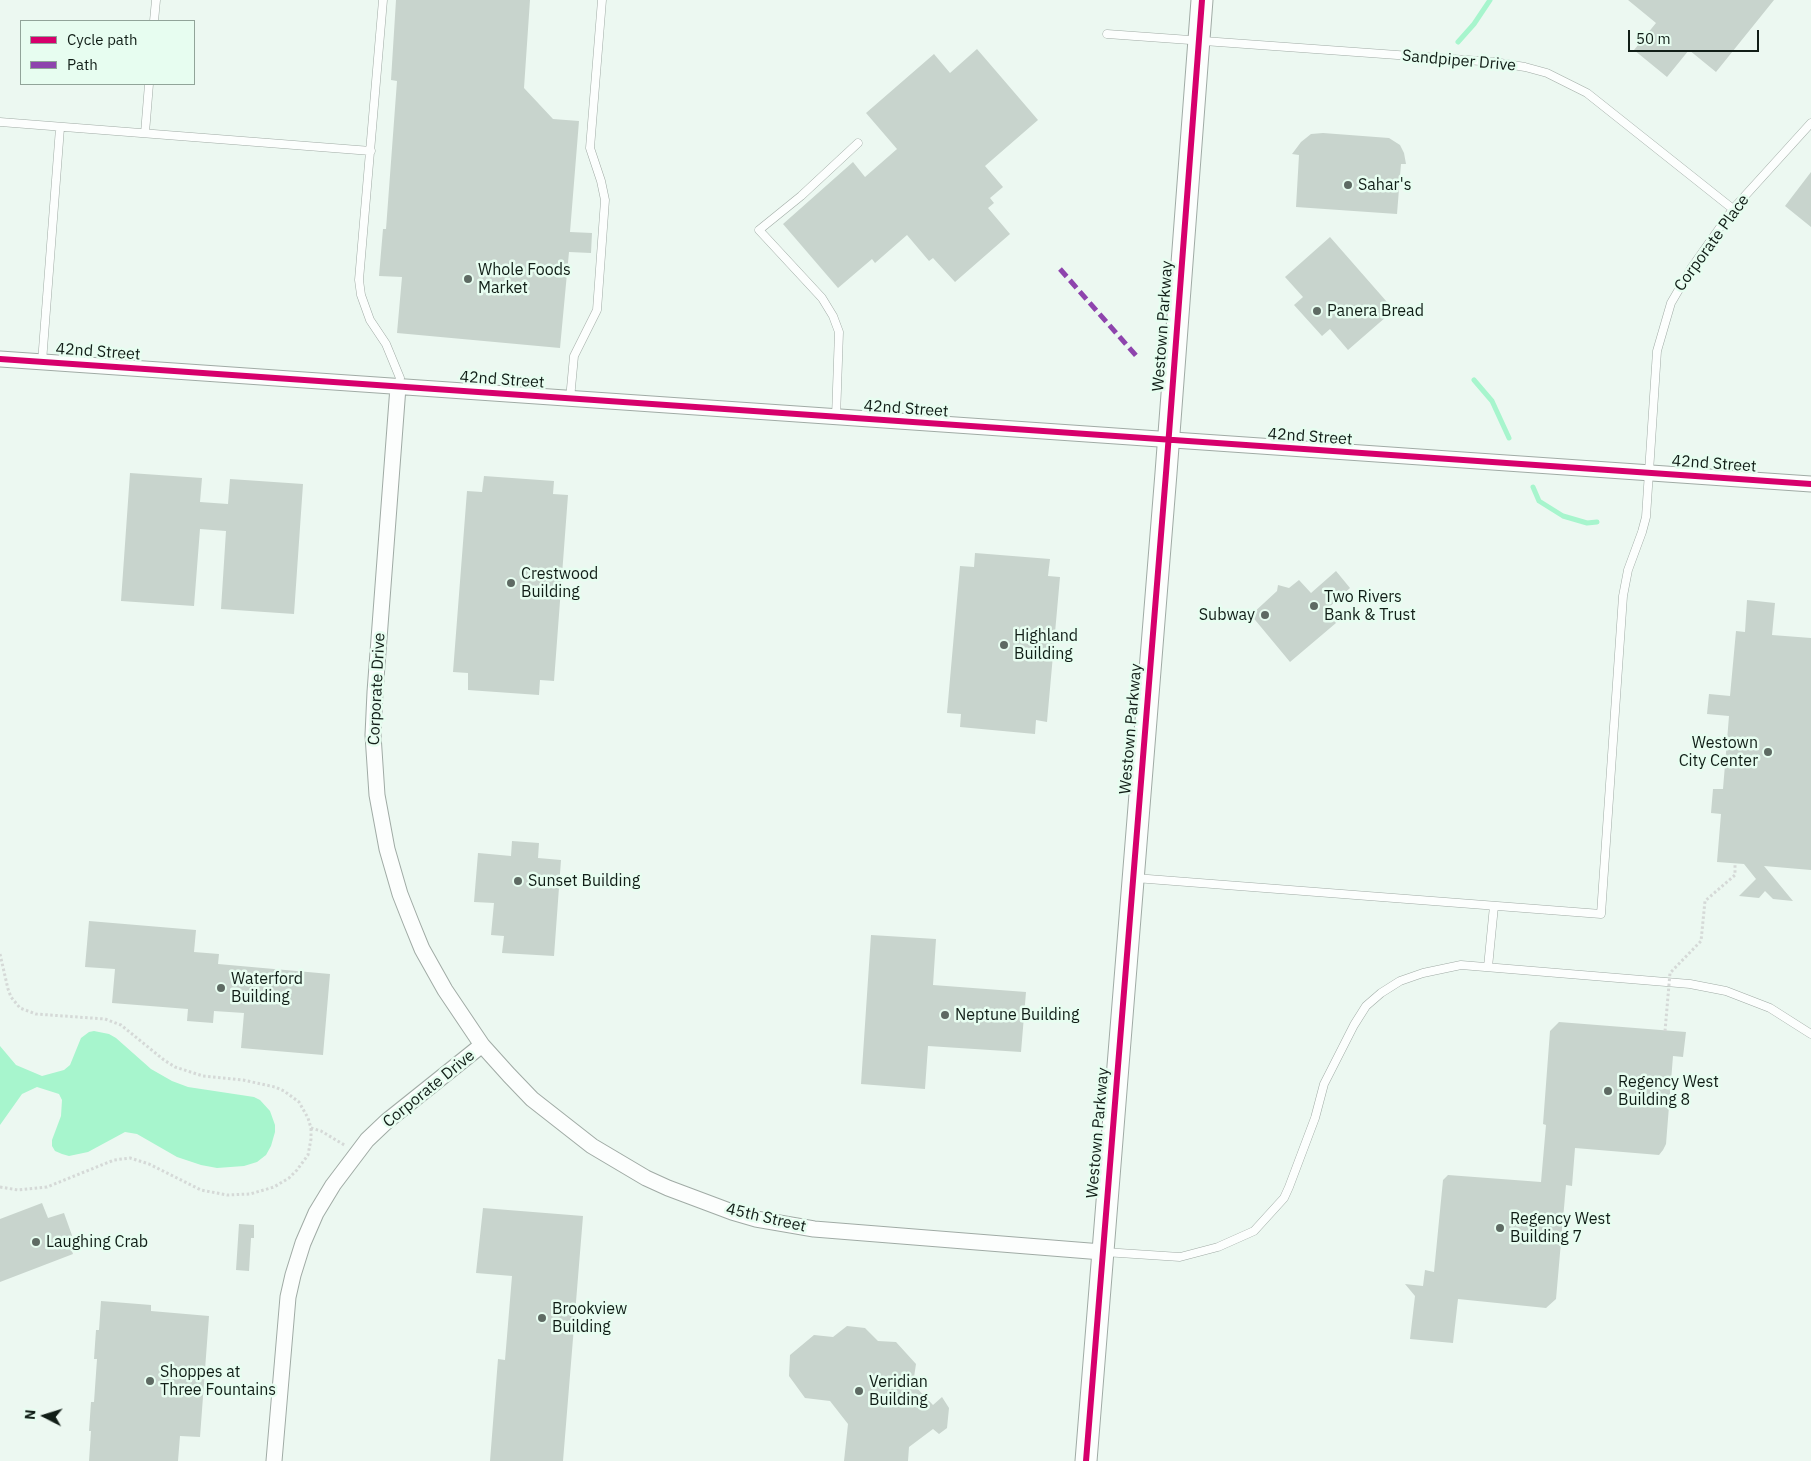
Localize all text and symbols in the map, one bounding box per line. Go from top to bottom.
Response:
legend [20,20,195,85]
scale bar [1631,20,1762,52]
text: 50 m [1636,29,1671,48]
text: Cycle path [67,30,138,49]
street label: Sandpiper Drive [1401,46,1517,76]
text: Path [67,55,98,74]
place label: Sahar's [1358,175,1411,195]
marker: Sahar's [1342,179,1354,191]
street label: Corporate Place [1670,191,1754,295]
place label: Whole Foods Market [478,260,571,298]
street label: Westown Parkway [1149,260,1177,392]
marker: Whole Foods Market [462,273,474,285]
place label: Panera Bread [1327,301,1424,321]
marker: Panera Bread [1311,305,1323,317]
street label: 42nd Street [55,339,141,365]
street label: 42nd Street [459,367,545,393]
street label: 42nd Street [863,396,949,422]
street label: 42nd Street [1267,424,1353,450]
street label: 42nd Street [1671,451,1757,477]
place label: Crestwood Building [521,564,598,602]
marker: Crestwood Building [505,577,517,589]
place label: Two Rivers Bank & Trust [1324,587,1416,625]
marker: Two Rivers Bank & Trust [1308,600,1320,612]
place label: Subway [1199,605,1255,625]
marker: Subway [1259,609,1271,621]
place label: Highland Building [1014,626,1078,664]
street label: Corporate Drive [364,632,390,746]
marker: Highland Building [998,639,1010,651]
street label: Westown Parkway [1116,663,1146,795]
place label: Westown City Center [1679,733,1758,771]
marker: Westown City Center [1762,746,1774,758]
place label: Sunset Building [528,871,640,891]
marker: Sunset Building [512,875,524,887]
place label: Waterford Building [231,969,303,1007]
marker: Waterford Building [215,982,227,994]
place label: Neptune Building [955,1005,1079,1025]
marker: Neptune Building [939,1009,951,1021]
street label: Corporate Drive [379,1046,479,1132]
street label: Westown Parkway [1083,1067,1113,1199]
place label: Regency West Building 8 [1618,1072,1719,1110]
marker: Regency West Building 8 [1602,1085,1614,1097]
street label: 45th Street [724,1199,808,1237]
place label: Regency West Building 7 [1510,1209,1611,1247]
marker: Regency West Building 7 [1494,1222,1506,1234]
place label: Laughing Crab [46,1232,148,1252]
marker: Laughing Crab [30,1236,42,1248]
place label: Brookview Building [552,1299,627,1337]
marker: Brookview Building [536,1312,548,1324]
place label: Shoppes at Three Fountains [160,1362,276,1400]
place label: Veridian Building [869,1372,928,1410]
marker: Shoppes at Three Fountains [144,1375,156,1387]
marker: Veridian Building [853,1385,865,1397]
north arrow [20,1391,70,1441]
text: N [21,1409,39,1421]

